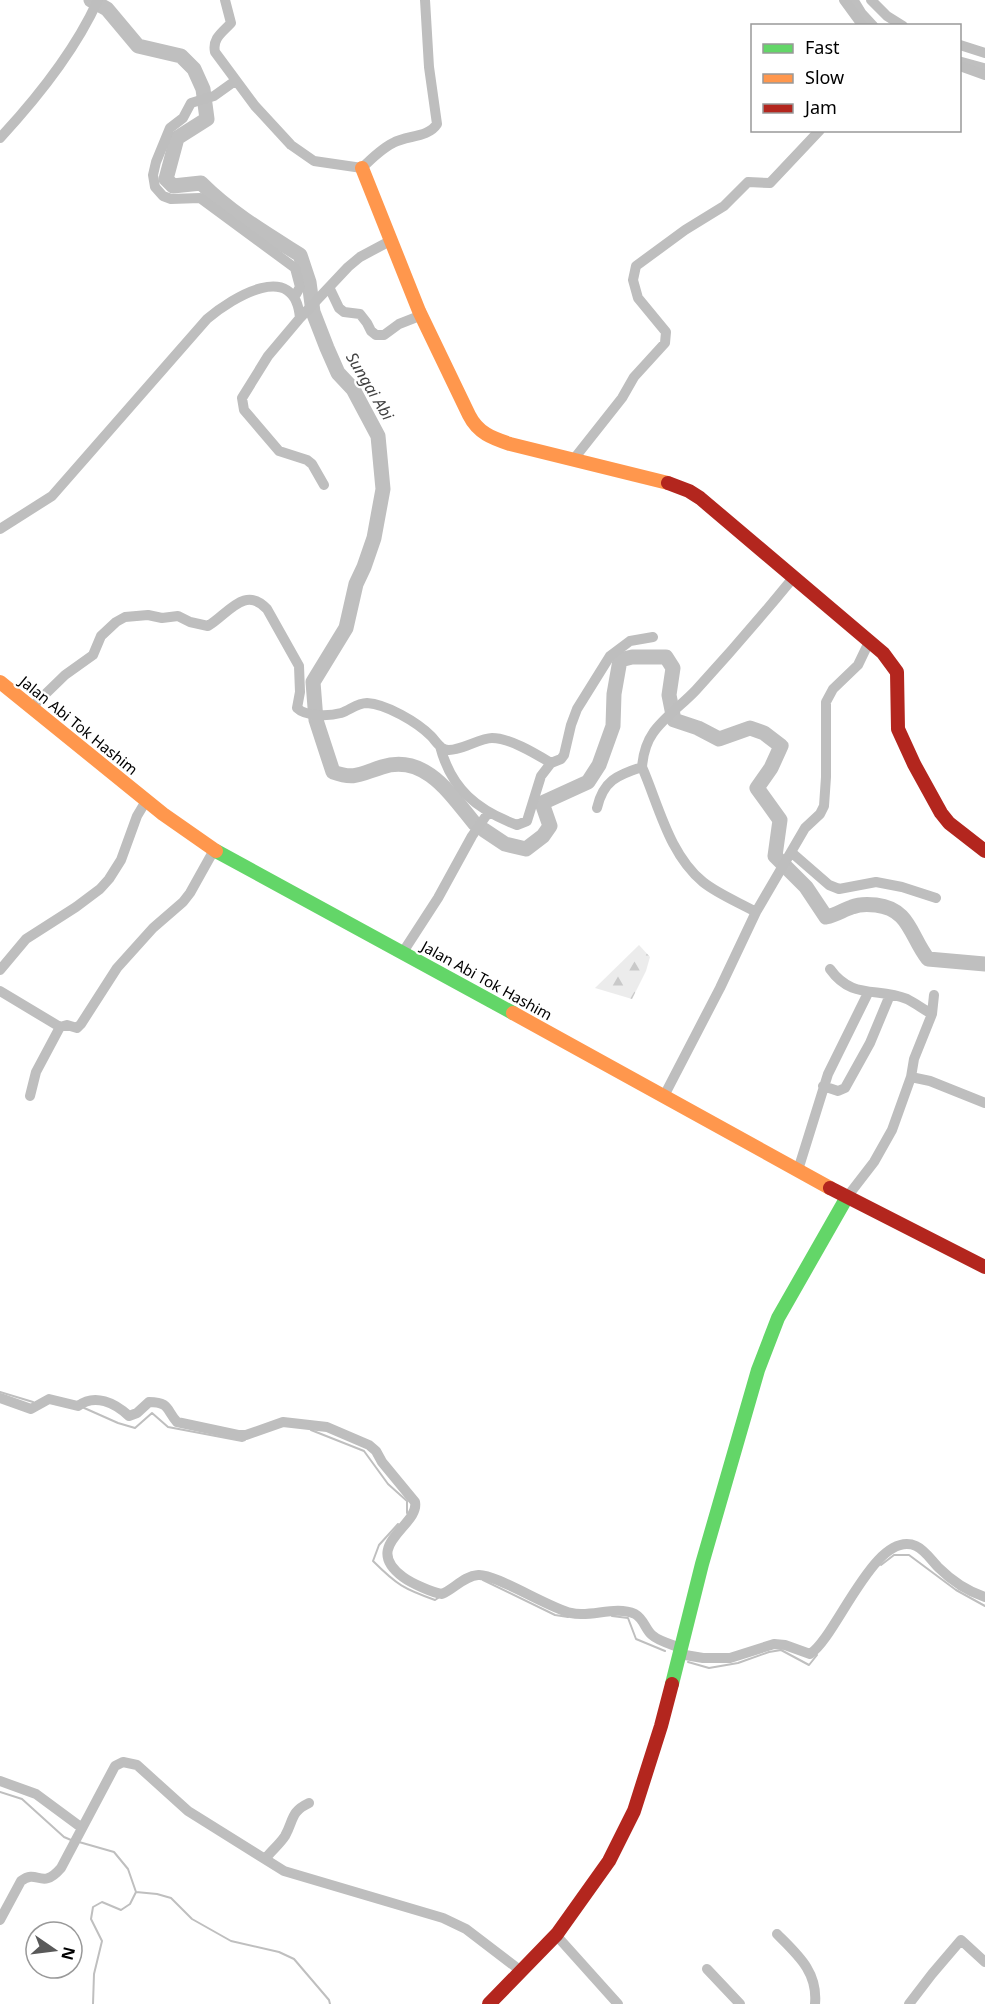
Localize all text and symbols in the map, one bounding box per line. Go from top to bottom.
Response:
legend [751,24,961,132]
text: Fast [805,35,840,59]
text: Slow [805,65,844,89]
text: Jam [803,95,837,119]
water label: Sungai Abi [341,348,399,425]
street label: Jalan Abi Tok Hashim [14,670,142,779]
street label: Jalan Abi Tok Hashim [416,935,556,1024]
north arrow [24,1920,84,1980]
text: N [56,1945,81,1963]

